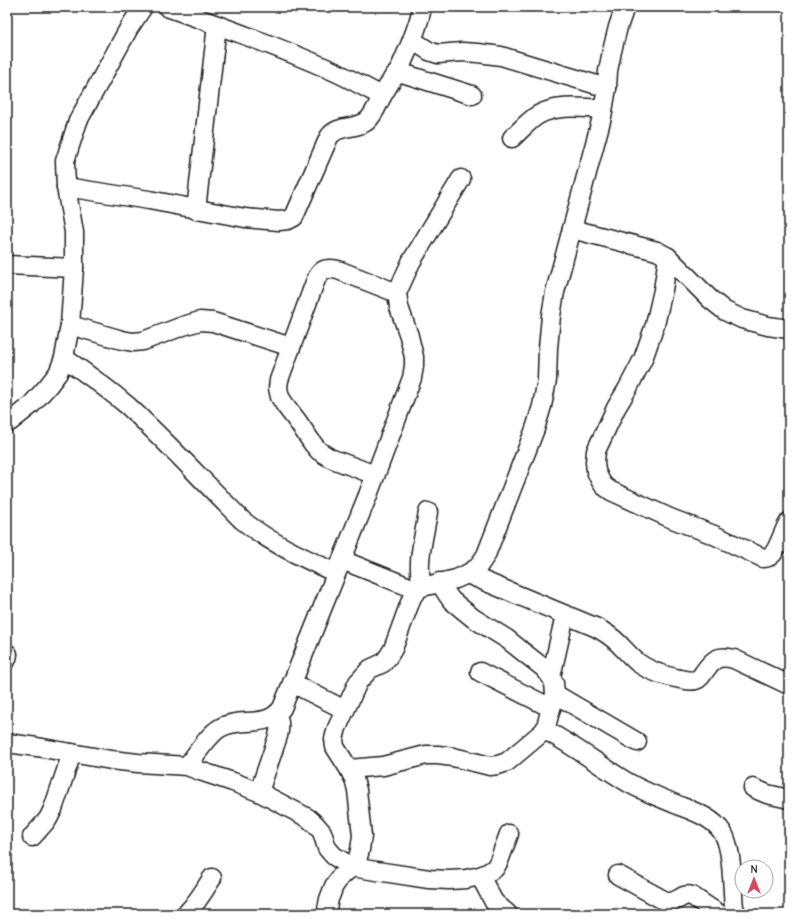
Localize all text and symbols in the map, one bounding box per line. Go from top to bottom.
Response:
north arrow [734,859,774,899]
text: N [750,863,758,876]

